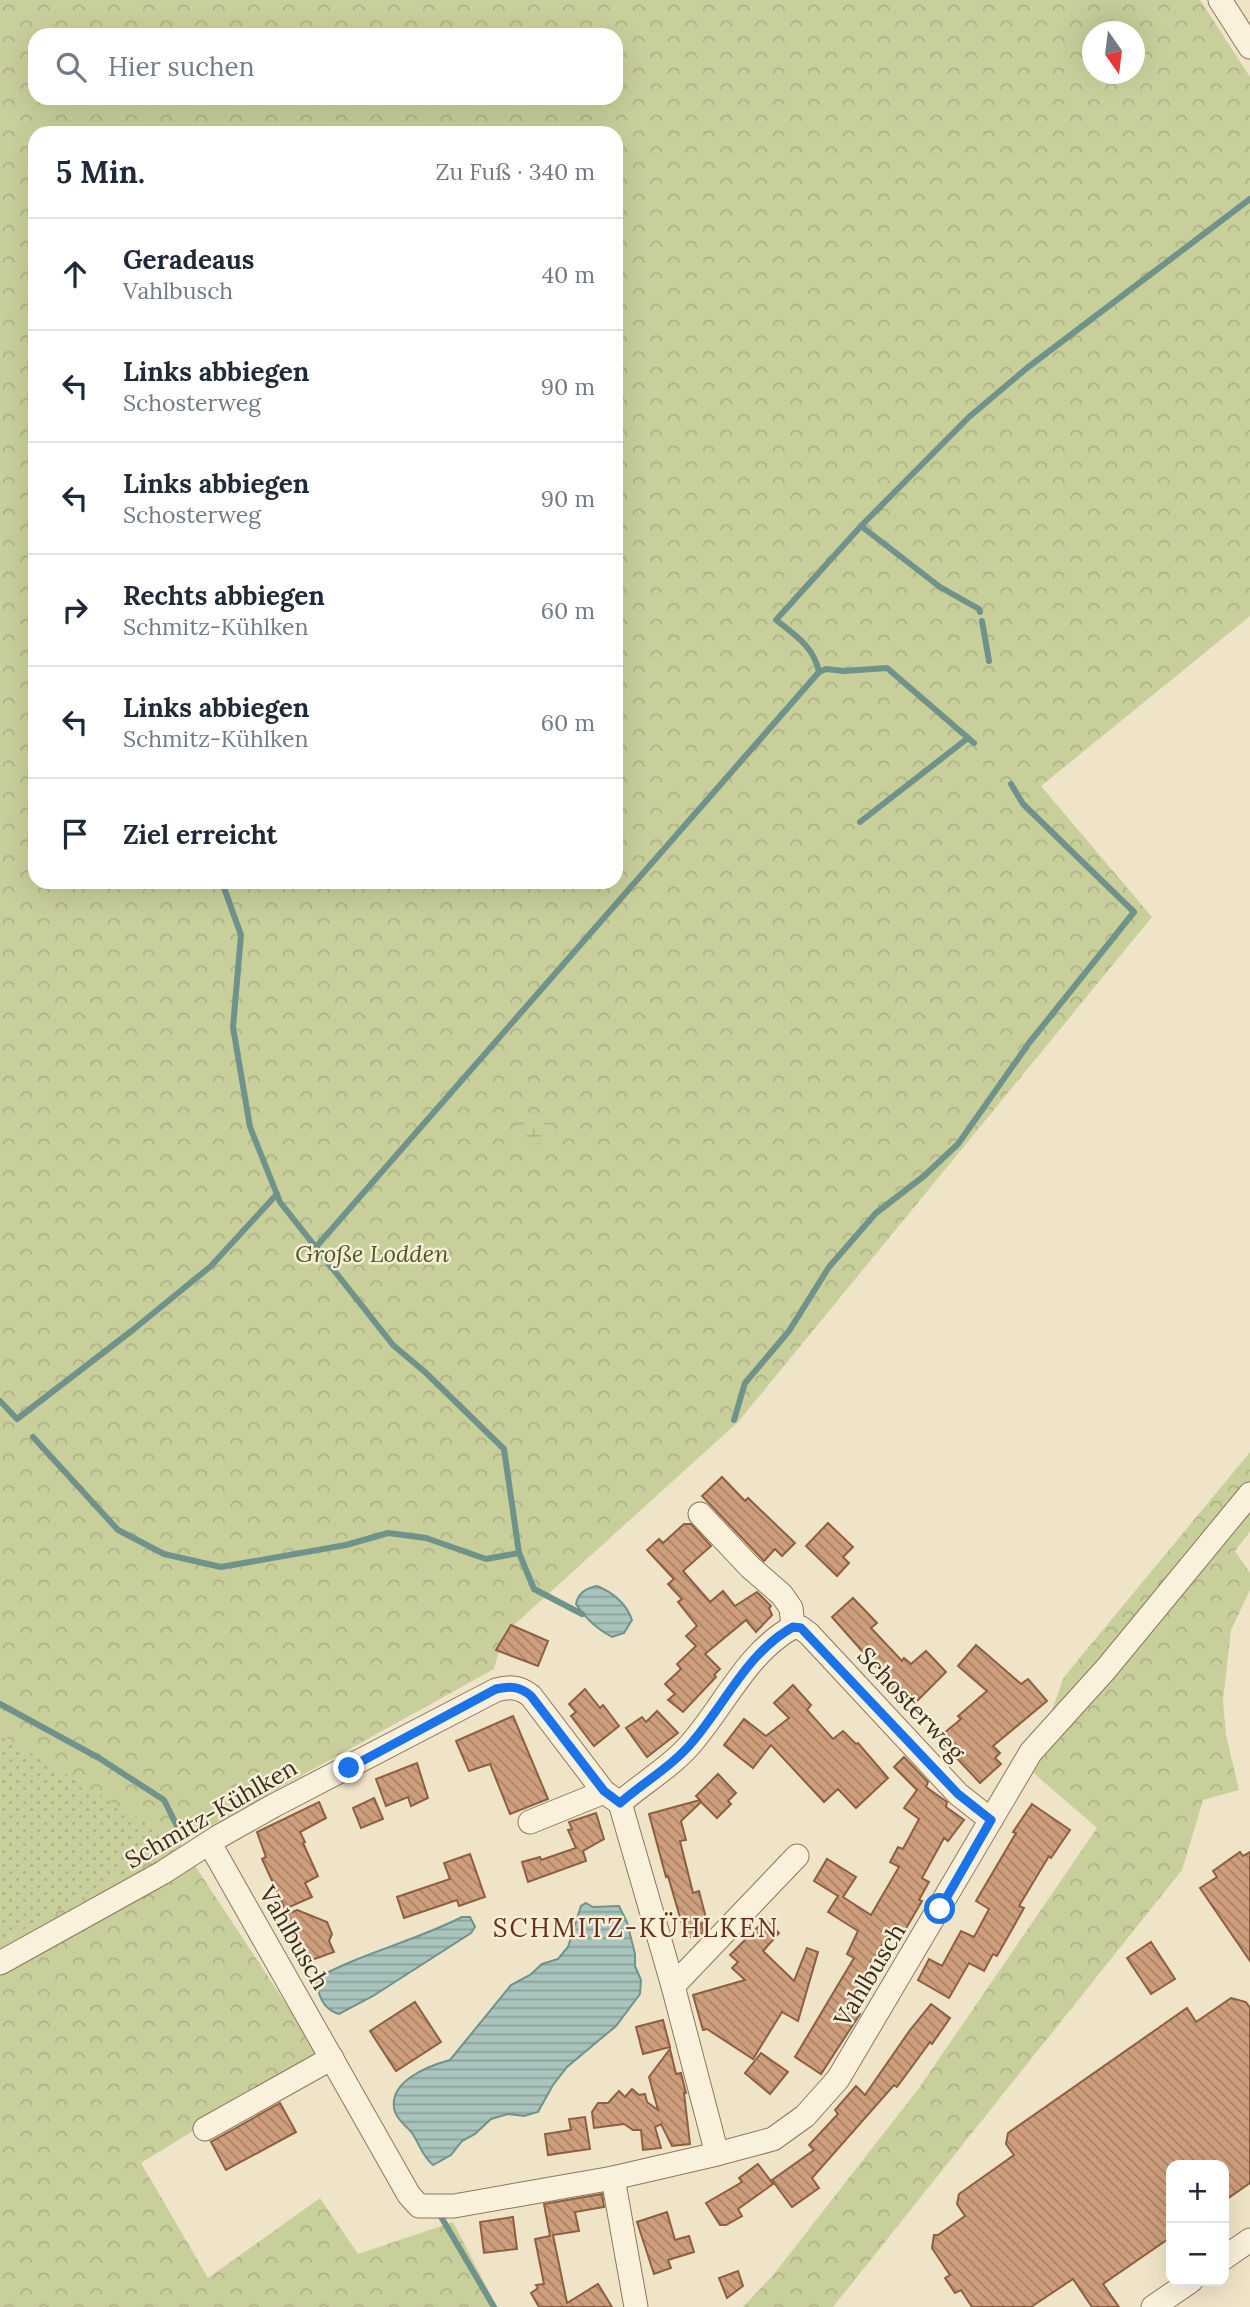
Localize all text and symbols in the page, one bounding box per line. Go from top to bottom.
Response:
north arrow [1082,21,1145,84]
search box [28,28,623,105]
icon: search [52,48,90,86]
text: Hier suchen [108,50,254,83]
text: 5 Min. [56,153,145,191]
text: Zu Fuß · 340 m [435,157,595,186]
text: Geradeaus [123,243,254,276]
icon: ahead [56,255,94,293]
text: 40 m [542,260,595,289]
text: Vahlbusch [123,276,233,305]
text: Links abbiegen [123,355,309,388]
icon: left [56,367,94,405]
text: 90 m [541,372,595,401]
text: Schosterweg [123,388,261,417]
text: Links abbiegen [123,467,309,500]
icon: left [56,479,94,517]
text: 90 m [541,484,595,513]
text: Schosterweg [123,500,261,529]
text: Rechts abbiegen [123,579,325,612]
icon: right [56,591,94,629]
text: 60 m [541,596,595,625]
text: Schmitz-Kühlken [123,612,309,641]
text: Links abbiegen [123,691,309,724]
icon: left [56,703,94,741]
text: 60 m [541,708,595,737]
text: Schmitz-Kühlken [123,724,309,753]
icon: arrive [56,815,94,853]
text: Ziel erreicht [123,818,277,851]
park label: Große Lodden [295,1238,449,1269]
street label: Schosterweg [851,1640,972,1767]
street label: Schmitz-Kühlken [119,1752,302,1875]
route end [333,1752,364,1783]
street label: Vahlbusch [252,1879,337,1995]
route start [924,1893,955,1924]
district label: SCHMITZ-KÜHLKEN [493,1911,779,1944]
street label: Vahlbusch [826,1917,912,2033]
map controls [1166,2160,1229,2286]
button: + [1166,2160,1229,2223]
button: − [1166,2223,1229,2286]

